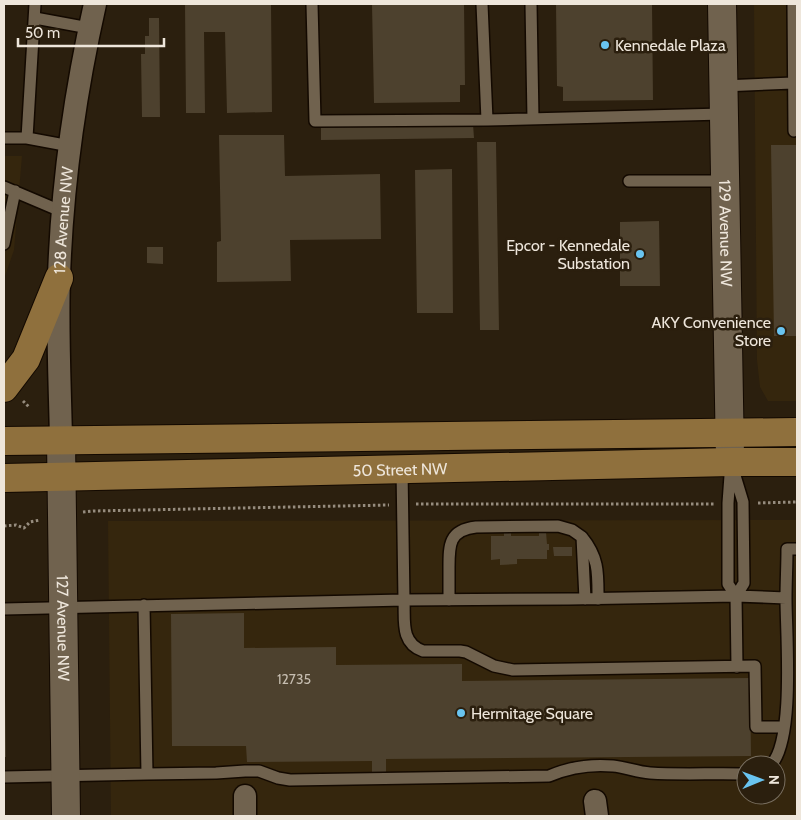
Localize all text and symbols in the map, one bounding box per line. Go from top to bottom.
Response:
scale bar [18,15,164,47]
text: 50 m [25,24,60,42]
place label: Kennedale Plaza [615,36,726,55]
marker: Kennedale Plaza [599,39,611,51]
street label: 128 Avenue NW [50,165,77,274]
street label: 129 Avenue NW [716,179,737,288]
place label: Epcor - Kennedale Substation [506,236,630,273]
marker: Epcor - Kennedale Substation [634,248,646,260]
place label: AKY Convenience Store [652,313,771,350]
marker: AKY Convenience Store [775,325,787,337]
street label: 50 Street NW [352,459,448,480]
street label: 127 Avenue NW [53,575,74,682]
house number: 12735 [277,670,311,688]
place label: Hermitage Square [471,704,593,723]
marker: Hermitage Square [455,707,467,719]
north arrow [736,755,786,805]
text: N [765,775,783,785]

